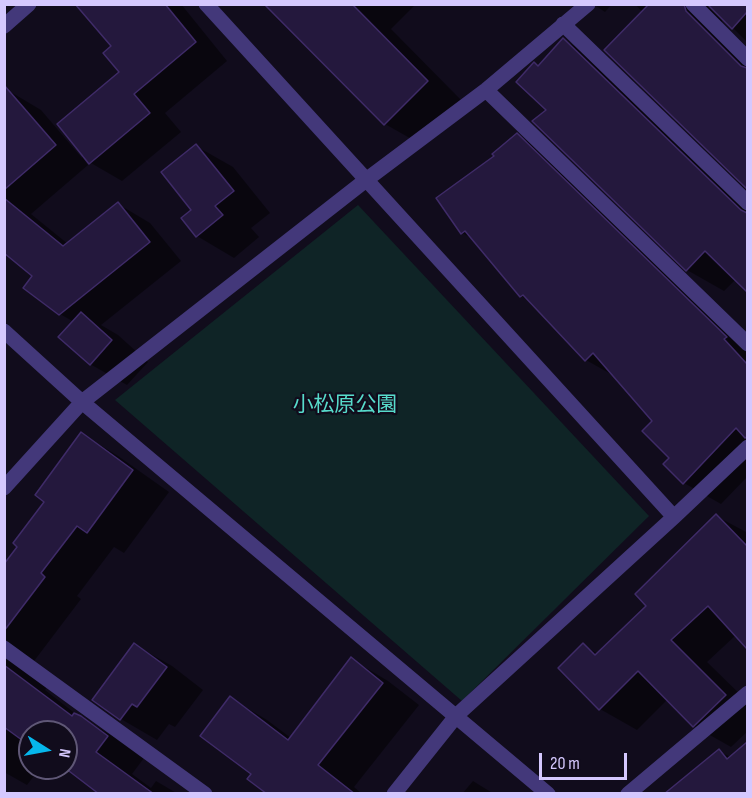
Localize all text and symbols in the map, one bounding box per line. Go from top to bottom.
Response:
park label: 小松原公園 [293,393,397,419]
north arrow [18,720,78,780]
scale bar [542,741,630,779]
text: N [54,747,74,759]
text: 20 m [550,753,580,774]

